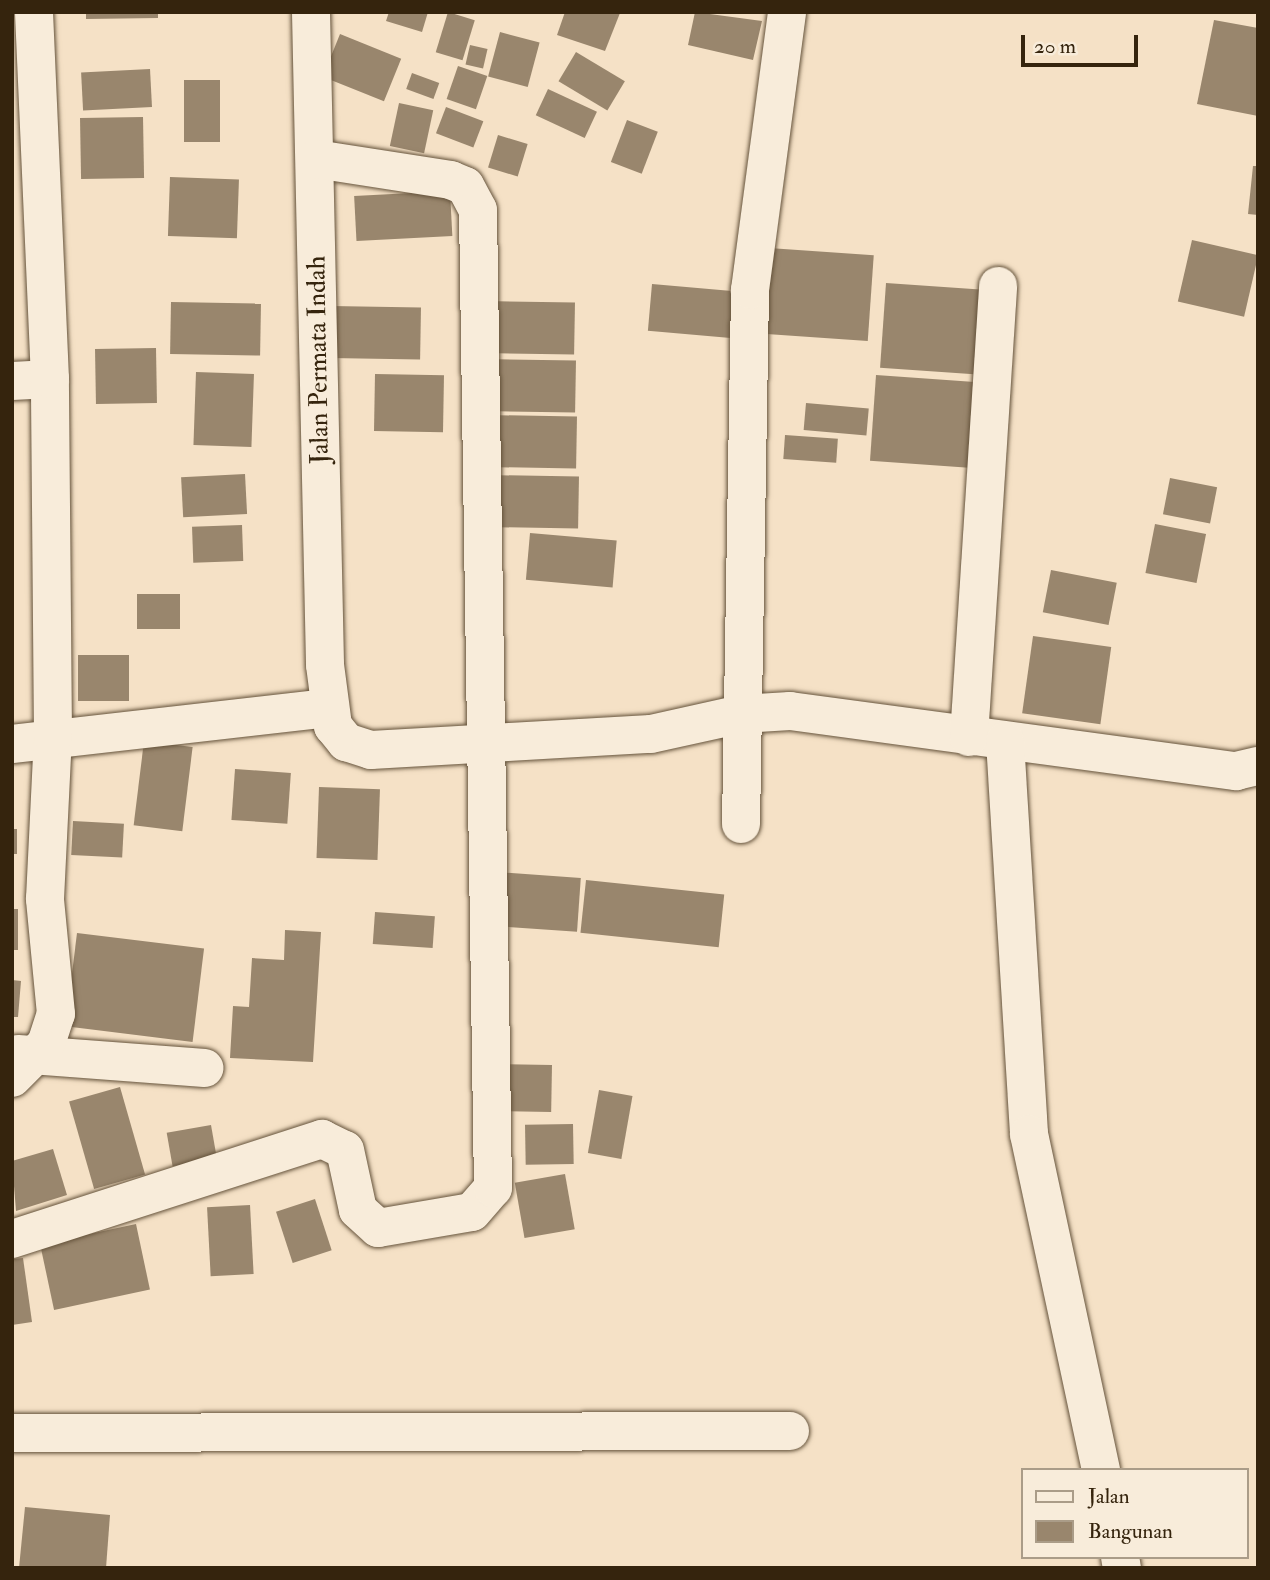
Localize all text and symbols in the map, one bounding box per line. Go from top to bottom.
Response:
scale bar [1025,21,1142,65]
text: 20 m [1034,33,1076,60]
street label: Jalan Permata Indah [302,256,336,464]
legend [1021,1468,1249,1559]
text: Jalan [1088,1483,1130,1510]
text: Bangunan [1088,1518,1173,1545]

